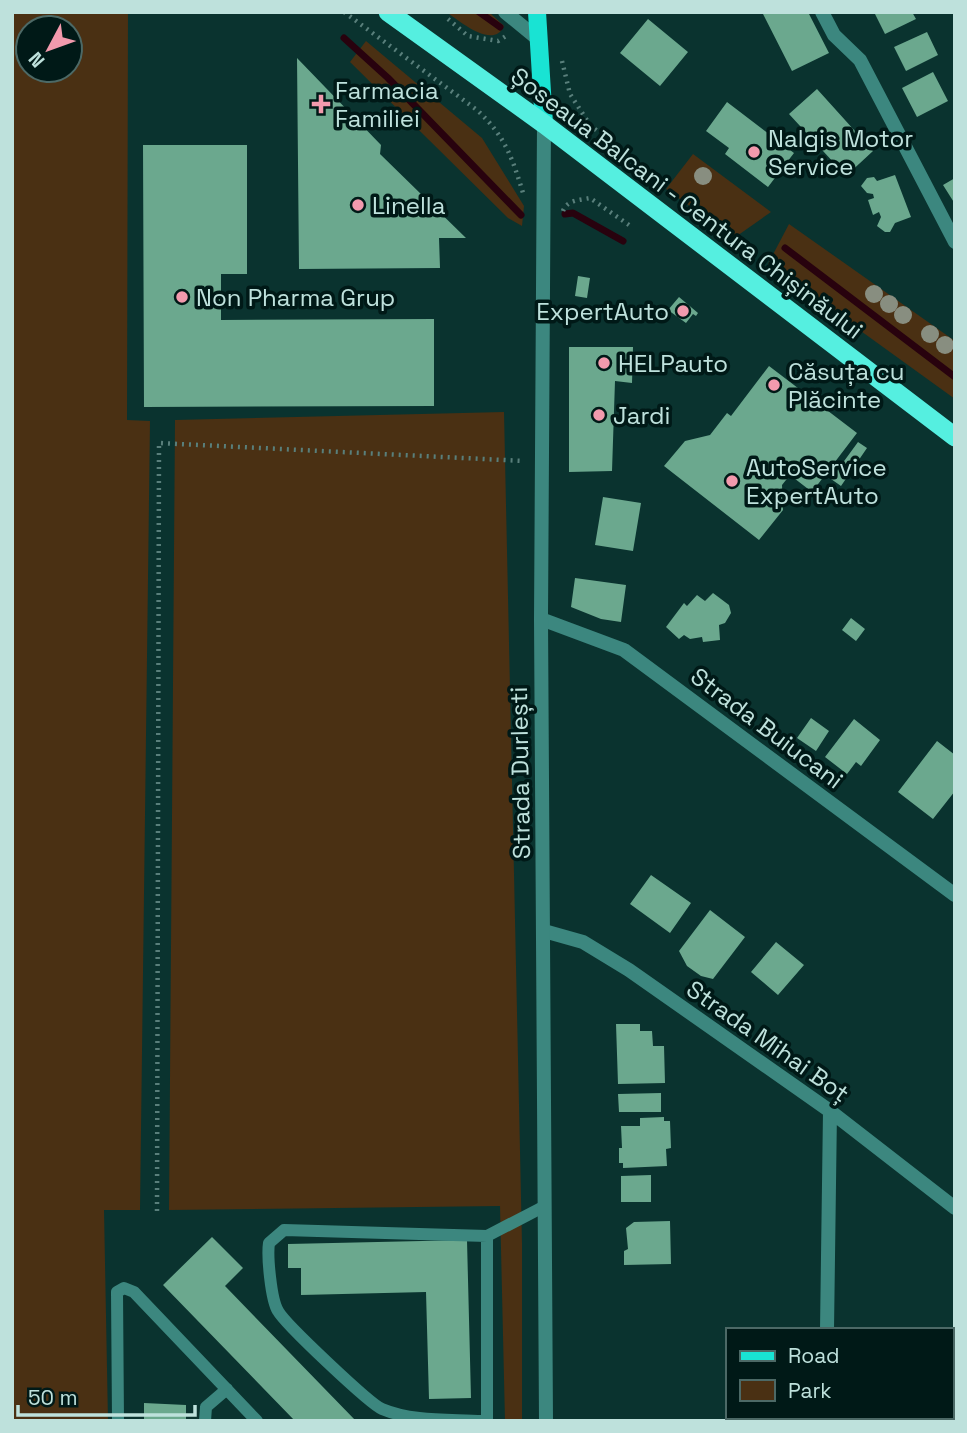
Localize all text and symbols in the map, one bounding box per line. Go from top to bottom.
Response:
north arrow [14,14,84,84]
text: N [23,47,50,73]
street label: Șoseaua Balcani - Centura Chișinăului [505,60,869,346]
place label: Farmacia Familiei [335,75,439,134]
marker: Farmacia Familiei [313,96,329,112]
place label: Nalgis Motor Service [768,123,913,182]
marker: Nalgis Motor Service [746,144,762,160]
place label: Linella [372,190,446,221]
marker: Linella [350,197,366,213]
place label: Non Pharma Grup [196,282,395,313]
marker: Non Pharma Grup [174,289,190,305]
place label: ExpertAuto [536,296,669,327]
marker: ExpertAuto [675,303,691,319]
place label: HELPauto [618,348,728,379]
marker: HELPauto [596,355,612,371]
place label: Căsuța cu Plăcinte [788,356,904,415]
marker: Căsuța cu Plăcinte [766,377,782,393]
place label: Jardi [613,400,670,431]
marker: Jardi [591,407,607,423]
place label: AutoService ExpertAuto [746,452,887,511]
marker: AutoService ExpertAuto [724,473,740,489]
street label: Strada Buiucani [685,661,849,795]
street label: Strada Durlești [503,687,537,859]
street label: Strada Mihai Boț [681,973,855,1109]
legend [726,1328,953,1419]
text: Road [788,1342,840,1369]
scale bar [18,1374,194,1418]
text: Park [788,1377,832,1404]
text: 50 m [28,1384,78,1411]

